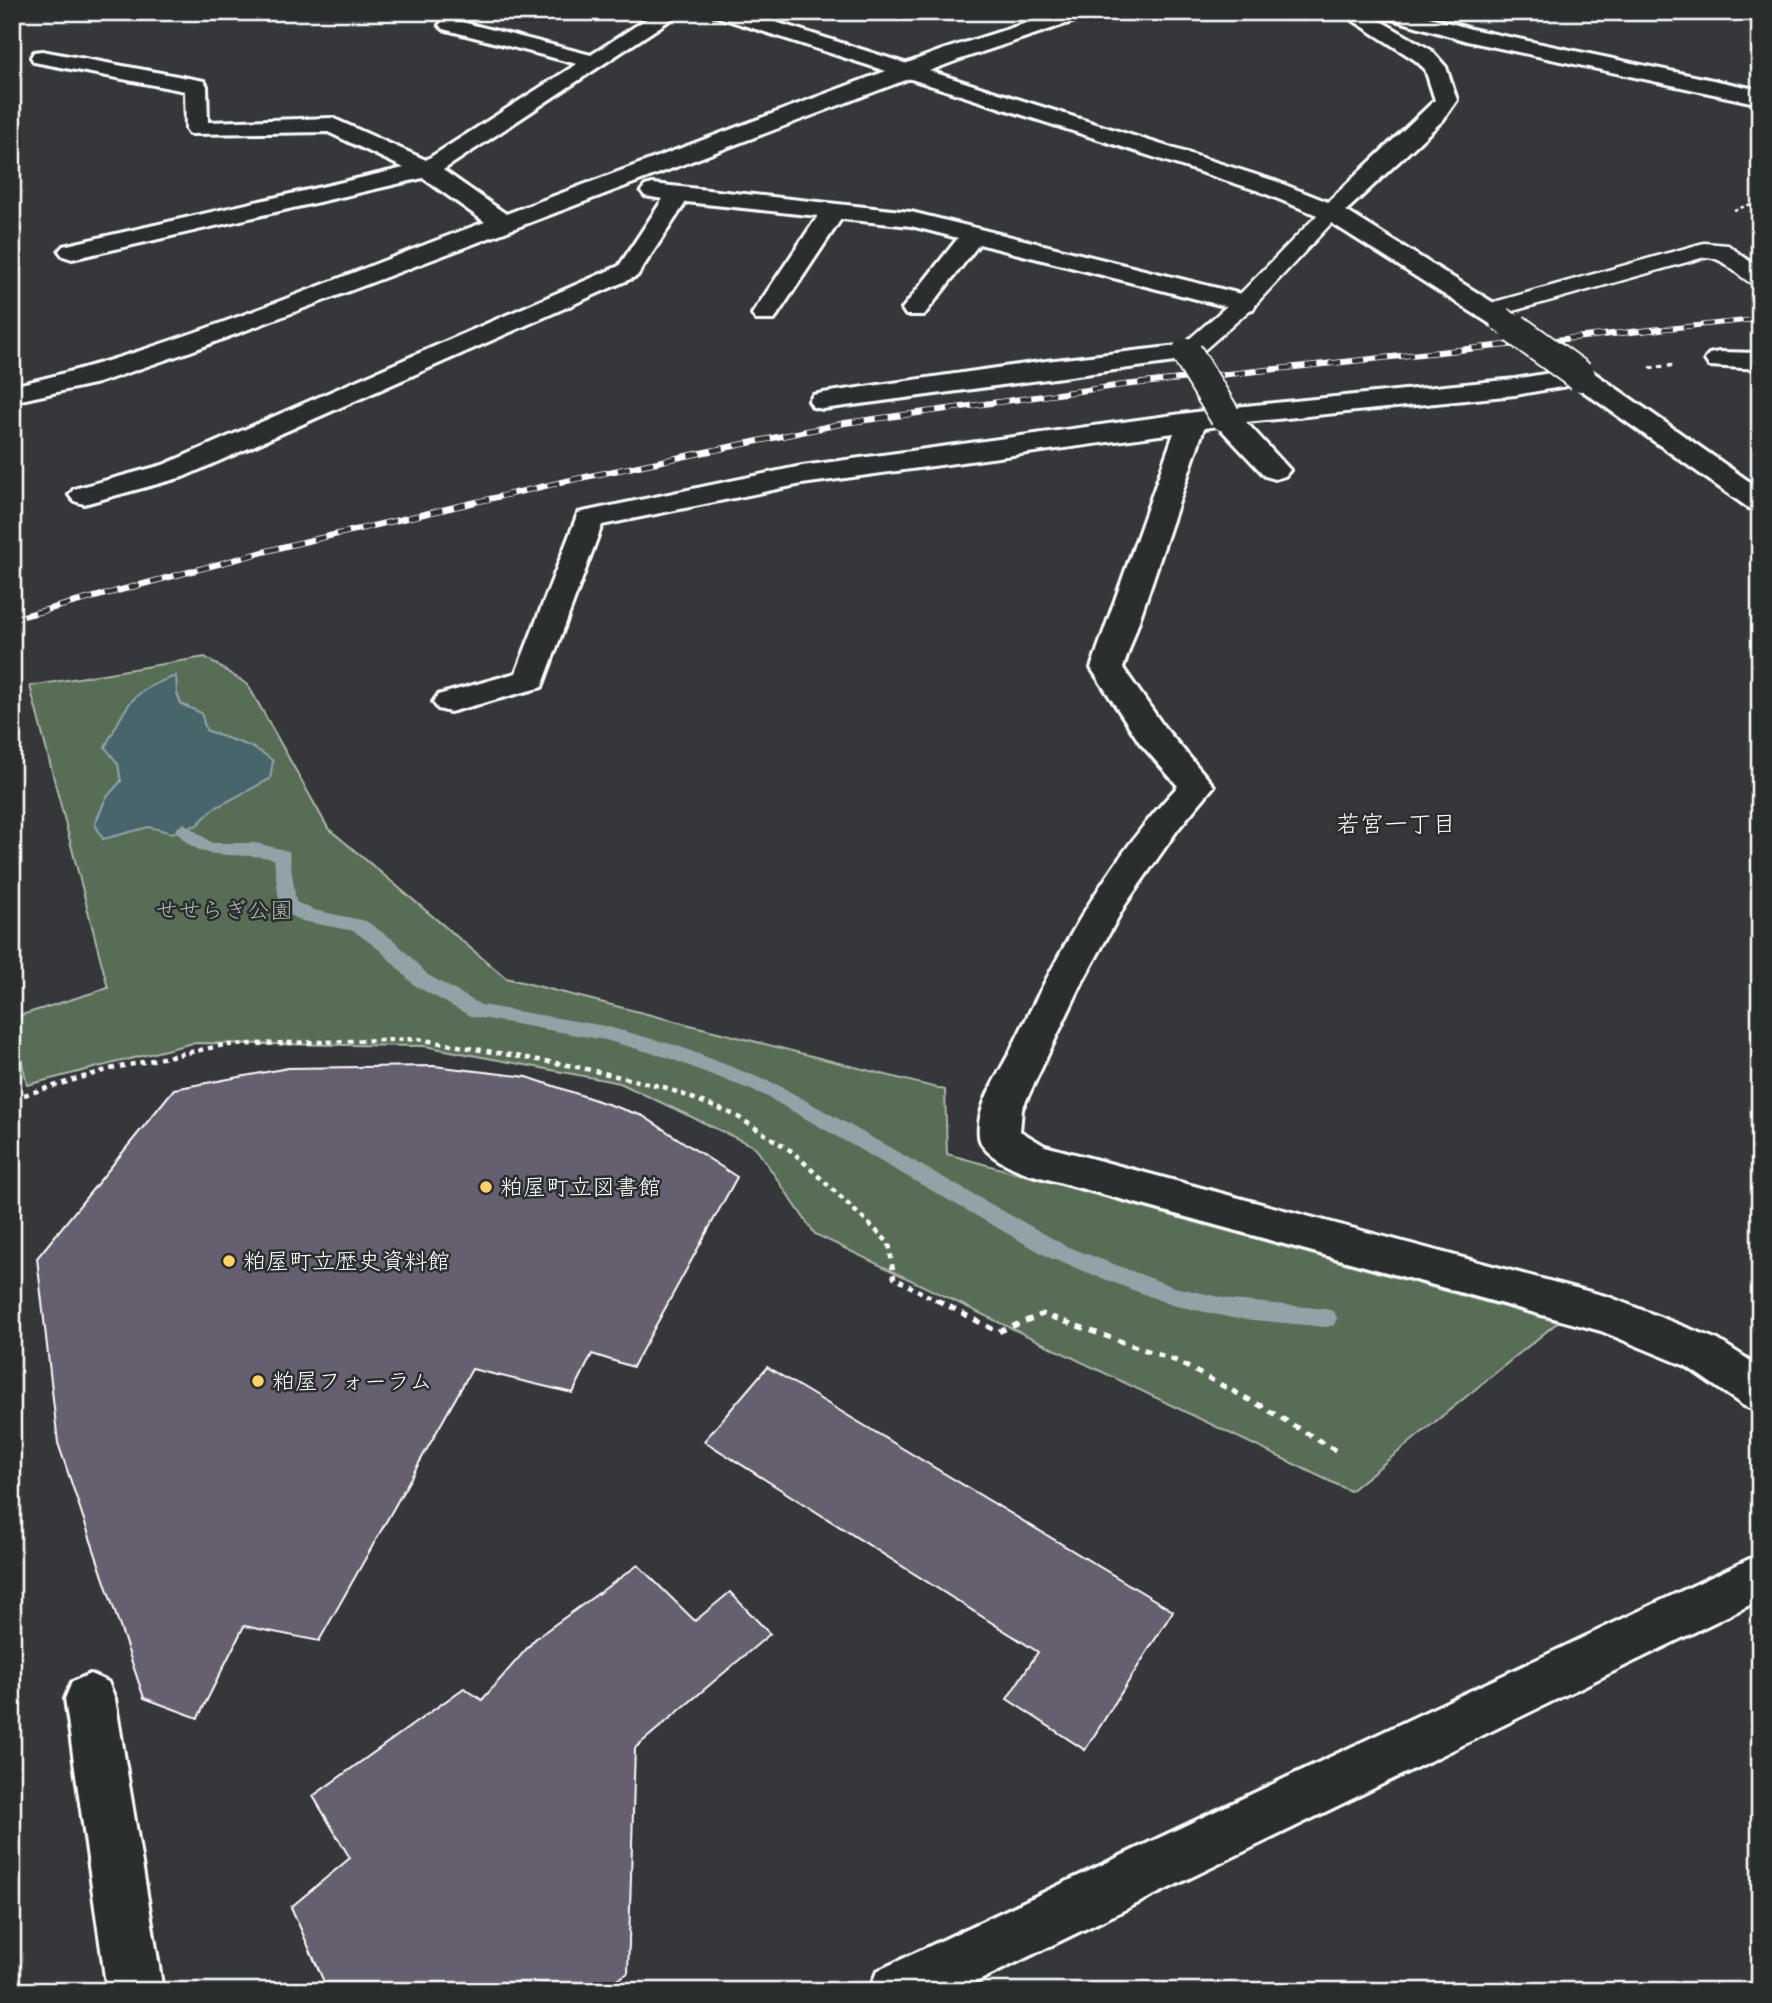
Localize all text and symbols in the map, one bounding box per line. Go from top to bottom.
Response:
district label: 若宮一丁目 [1336,803,1456,845]
park label: せせらぎ公園 [155,890,293,931]
place label: 粕屋町立図書館 [500,1167,661,1208]
marker: 粕屋町立図書館 [478,1179,494,1195]
place label: 粕屋町立歴史資料館 [243,1241,450,1282]
marker: 粕屋町立歴史資料館 [221,1253,237,1269]
place label: 粕屋フォーラム [272,1361,433,1402]
marker: 粕屋フォーラム [250,1373,266,1389]

